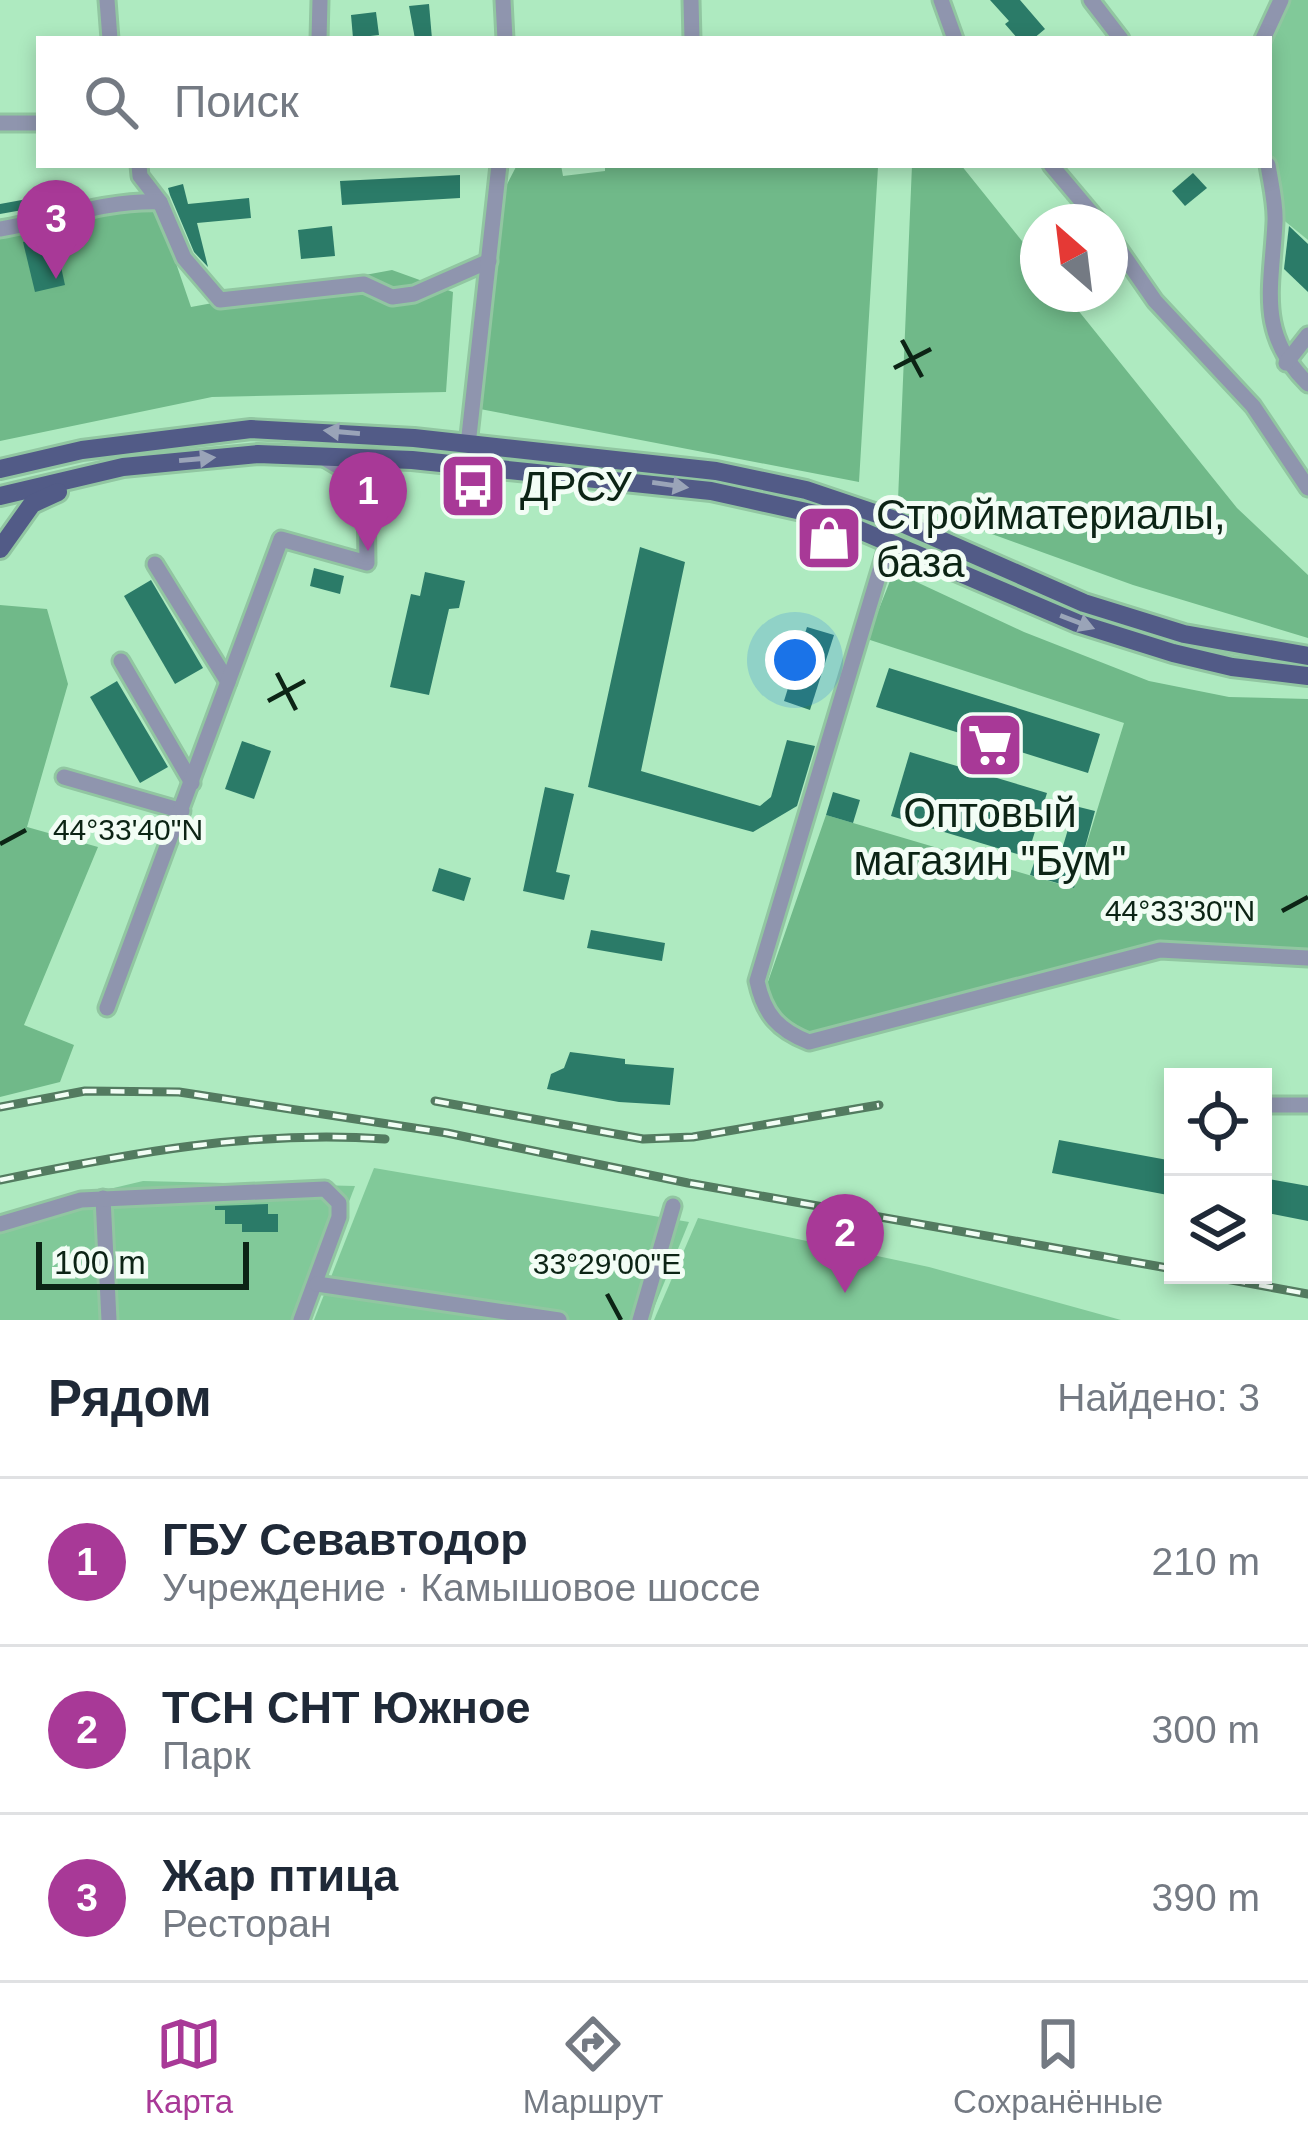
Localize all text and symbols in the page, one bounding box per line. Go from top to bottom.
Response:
search box [36,36,1272,168]
icon: search [78,69,144,135]
text: Поиск [174,76,299,127]
pin: 3 [17,180,95,279]
north arrow [1020,204,1128,312]
one-way arrow [323,422,360,441]
one-way arrow [179,450,216,469]
bus stop icon: ДРСУ [438,451,508,521]
pin: 1 [329,452,407,551]
place label: ДРСУ [520,463,632,510]
one-way arrow [651,476,689,495]
place label: Стройматериалы, база [876,491,1226,586]
shop icon: Стройматериалы, база [794,503,864,573]
one-way arrow [1060,613,1096,632]
your location [765,630,825,690]
supermarket icon: Оптовый магазин "Бум" [955,710,1025,780]
place label: Оптовый магазин "Бум" [854,789,1126,884]
text: 44°33'40"N [53,813,203,846]
text: 44°33'30"N [1105,894,1255,927]
map controls [1164,1068,1272,1284]
button: locate [1164,1068,1272,1176]
button: layers [1164,1176,1272,1284]
pin: 2 [806,1194,884,1293]
scale bar [36,1236,249,1289]
text: 100 m [54,1244,146,1281]
text: 33°29'00"E [533,1247,681,1280]
text: Рядом [48,1370,212,1427]
text: Найдено: 3 [1057,1376,1260,1419]
text: ГБУ Севавтодор [162,1514,528,1565]
text: 1 [76,1540,98,1583]
text: 210 m [1152,1540,1260,1583]
text: Учреждение · Камышовое шоссе [162,1566,761,1609]
text: ТСН СНТ Южное [162,1682,531,1733]
text: 2 [76,1708,98,1751]
text: 300 m [1152,1708,1260,1751]
text: Парк [162,1734,250,1777]
text: Жар птица [162,1850,398,1901]
text: 3 [76,1876,98,1919]
text: 390 m [1152,1876,1260,1919]
text: Ресторан [162,1902,332,1945]
tab: Карта [145,2011,233,2121]
tab: Маршрут [523,2011,663,2121]
tab: Сохранённые [953,2011,1163,2121]

